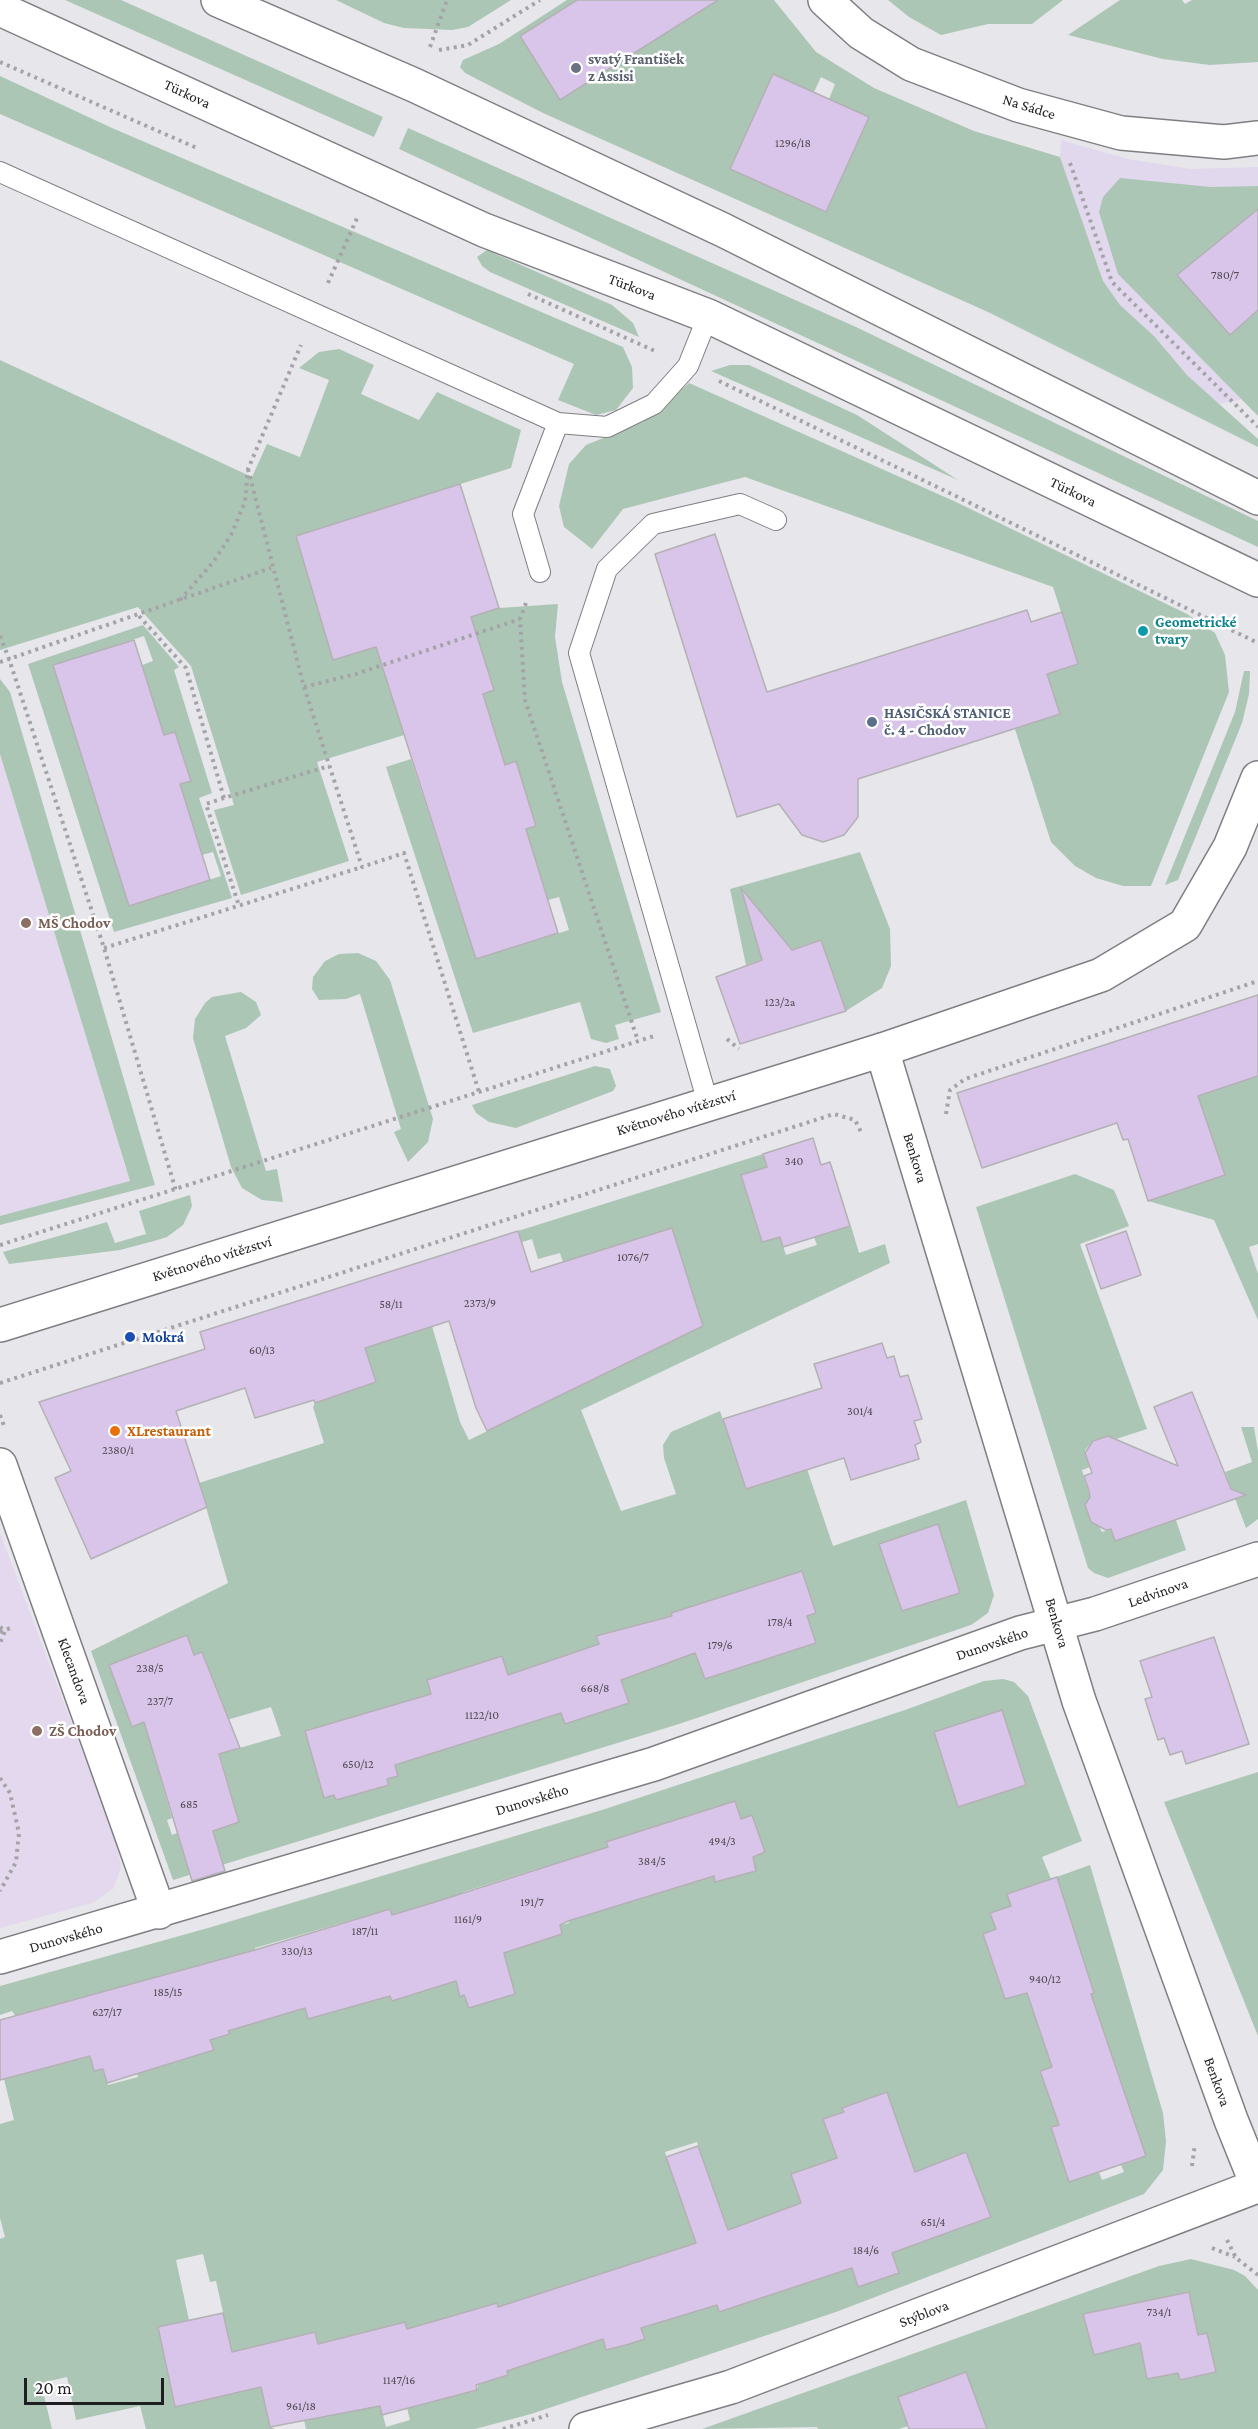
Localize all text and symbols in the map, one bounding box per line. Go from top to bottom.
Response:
place label: svatý František z Assisi [588,50,684,85]
marker: svatý František z Assisi [569,61,583,75]
street label: Türkova [161,75,213,113]
street label: Na Sádce [1000,90,1058,124]
house number: 1296/18 [775,136,811,150]
house number: 780/7 [1211,268,1239,282]
street label: Türkova [606,270,658,304]
street label: Türkova [1047,473,1099,511]
place label: Geometrické tvary [1155,613,1236,648]
marker: Geometrické tvary [1136,624,1150,638]
place label: HASIČSKÁ STANICE č. 4 - Chodov [884,704,1011,739]
marker: HASIČSKÁ STANICE č. 4 - Chodov [865,715,879,729]
place label: MŠ Chodov [38,914,110,932]
marker: MŠ Chodov [19,916,33,930]
house number: 123/2a [765,995,795,1009]
street label: Květnového vítězství [614,1086,738,1140]
street label: Benkova [899,1131,931,1185]
house number: 340 [785,1154,803,1168]
street label: Květnového vítězství [150,1232,274,1286]
house number: 1076/7 [617,1250,649,1264]
house number: 2373/9 [464,1296,496,1310]
house number: 58/11 [379,1297,403,1311]
place label: Mokrá [142,1328,184,1346]
marker: Mokrá [123,1330,137,1344]
house number: 60/13 [249,1343,275,1357]
house number: 301/4 [847,1404,873,1418]
place label: XLrestaurant [127,1422,211,1440]
marker: XLrestaurant [108,1424,122,1438]
house number: 2380/1 [102,1443,134,1457]
street label: Ledvinova [1126,1574,1190,1612]
street label: Benkova [1041,1596,1073,1650]
house number: 178/4 [767,1615,793,1629]
street label: Dunovského [953,1623,1031,1665]
street label: Klecandova [54,1635,94,1707]
house number: 179/6 [707,1638,733,1652]
house number: 238/5 [136,1661,164,1675]
house number: 668/8 [581,1681,609,1695]
house number: 237/7 [147,1694,173,1708]
house number: 1122/10 [465,1708,499,1722]
place label: ZŠ Chodov [49,1722,116,1740]
marker: ZŠ Chodov [30,1724,44,1738]
house number: 650/12 [342,1757,374,1771]
street label: Dunovského [493,1780,571,1820]
house number: 685 [180,1797,198,1811]
house number: 494/3 [708,1834,736,1848]
house number: 384/5 [638,1854,666,1868]
house number: 191/7 [520,1895,544,1909]
house number: 1161/9 [454,1912,482,1926]
street label: Dunovského [27,1919,105,1957]
house number: 187/11 [352,1924,378,1938]
house number: 330/13 [281,1944,313,1958]
house number: 940/12 [1029,1972,1061,1986]
house number: 185/15 [153,1985,183,1999]
house number: 627/17 [92,2005,122,2019]
street label: Benkova [1200,2055,1234,2109]
house number: 651/4 [921,2215,945,2229]
house number: 184/6 [853,2243,879,2257]
street label: Stýblova [897,2296,951,2332]
house number: 734/1 [1147,2305,1171,2319]
scale bar [27,2366,166,2404]
house number: 1147/16 [383,2373,415,2387]
text: 20 m [35,2378,72,2398]
house number: 961/18 [286,2399,316,2413]

